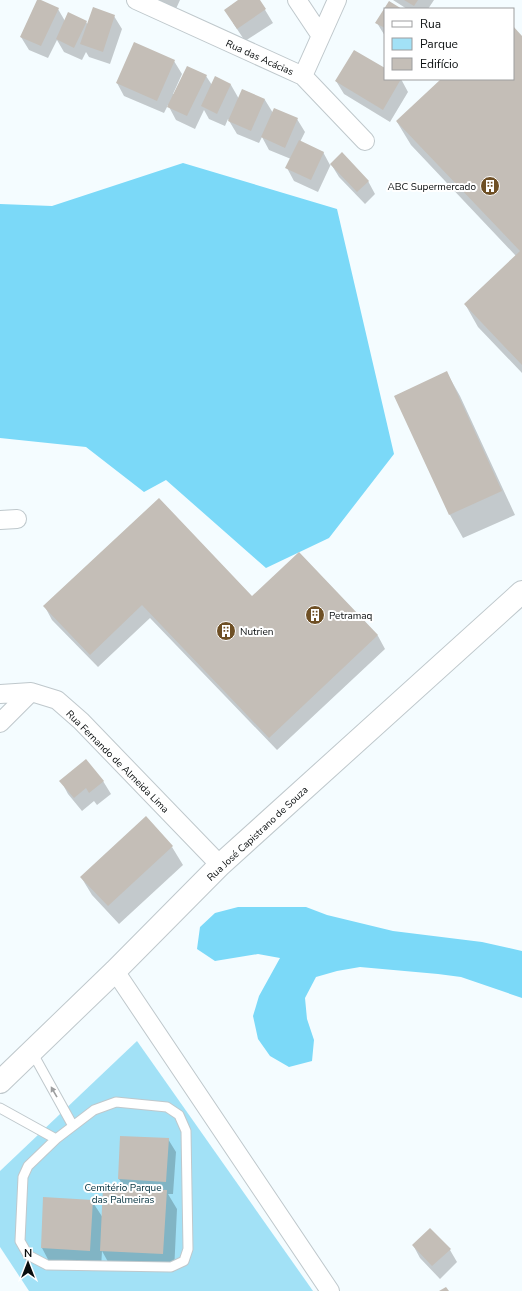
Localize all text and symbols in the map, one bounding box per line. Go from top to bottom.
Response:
legend [384,8,514,80]
text: Rua [420,16,441,32]
text: Parque [420,36,458,52]
street label: Rua das Acácias [223,37,296,79]
text: Edifício [420,56,459,72]
building icon: ABC Supermercado [479,175,501,197]
place label: ABC Supermercado [387,180,476,194]
building icon: Petramaq [304,604,326,626]
place label: Petramaq [329,609,373,623]
building icon: Nutrien [215,620,237,642]
place label: Nutrien [240,625,273,639]
street label: Rua Fernando de Almeida Lima [63,707,172,816]
street label: Rua José Capistrano de Souza [204,783,311,884]
one-way arrow [51,1086,58,1098]
park label: Cemitério Parque das Palmeiras [84,1181,162,1207]
north arrow [8,1243,48,1283]
text: N [24,1246,32,1261]

